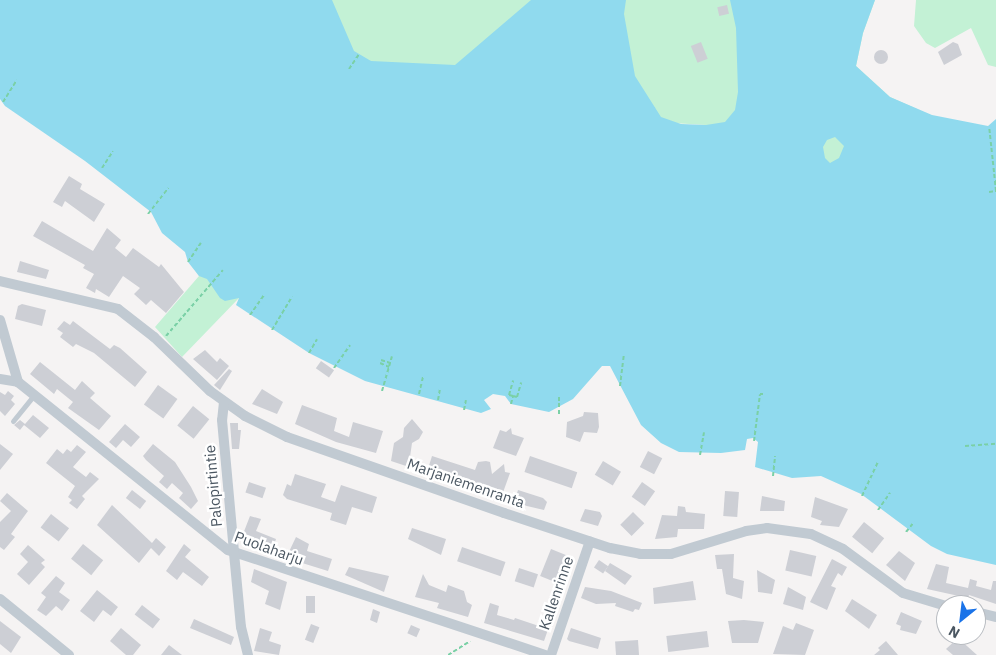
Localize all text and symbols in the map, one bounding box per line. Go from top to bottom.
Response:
street label: Palopirtintie [200,444,226,528]
street label: Marjaniemenranta [405,454,527,512]
street label: Puolaharju [232,527,306,569]
street label: Kallenrinne [535,554,577,632]
north arrow [936,595,986,645]
text: N [945,622,963,643]

